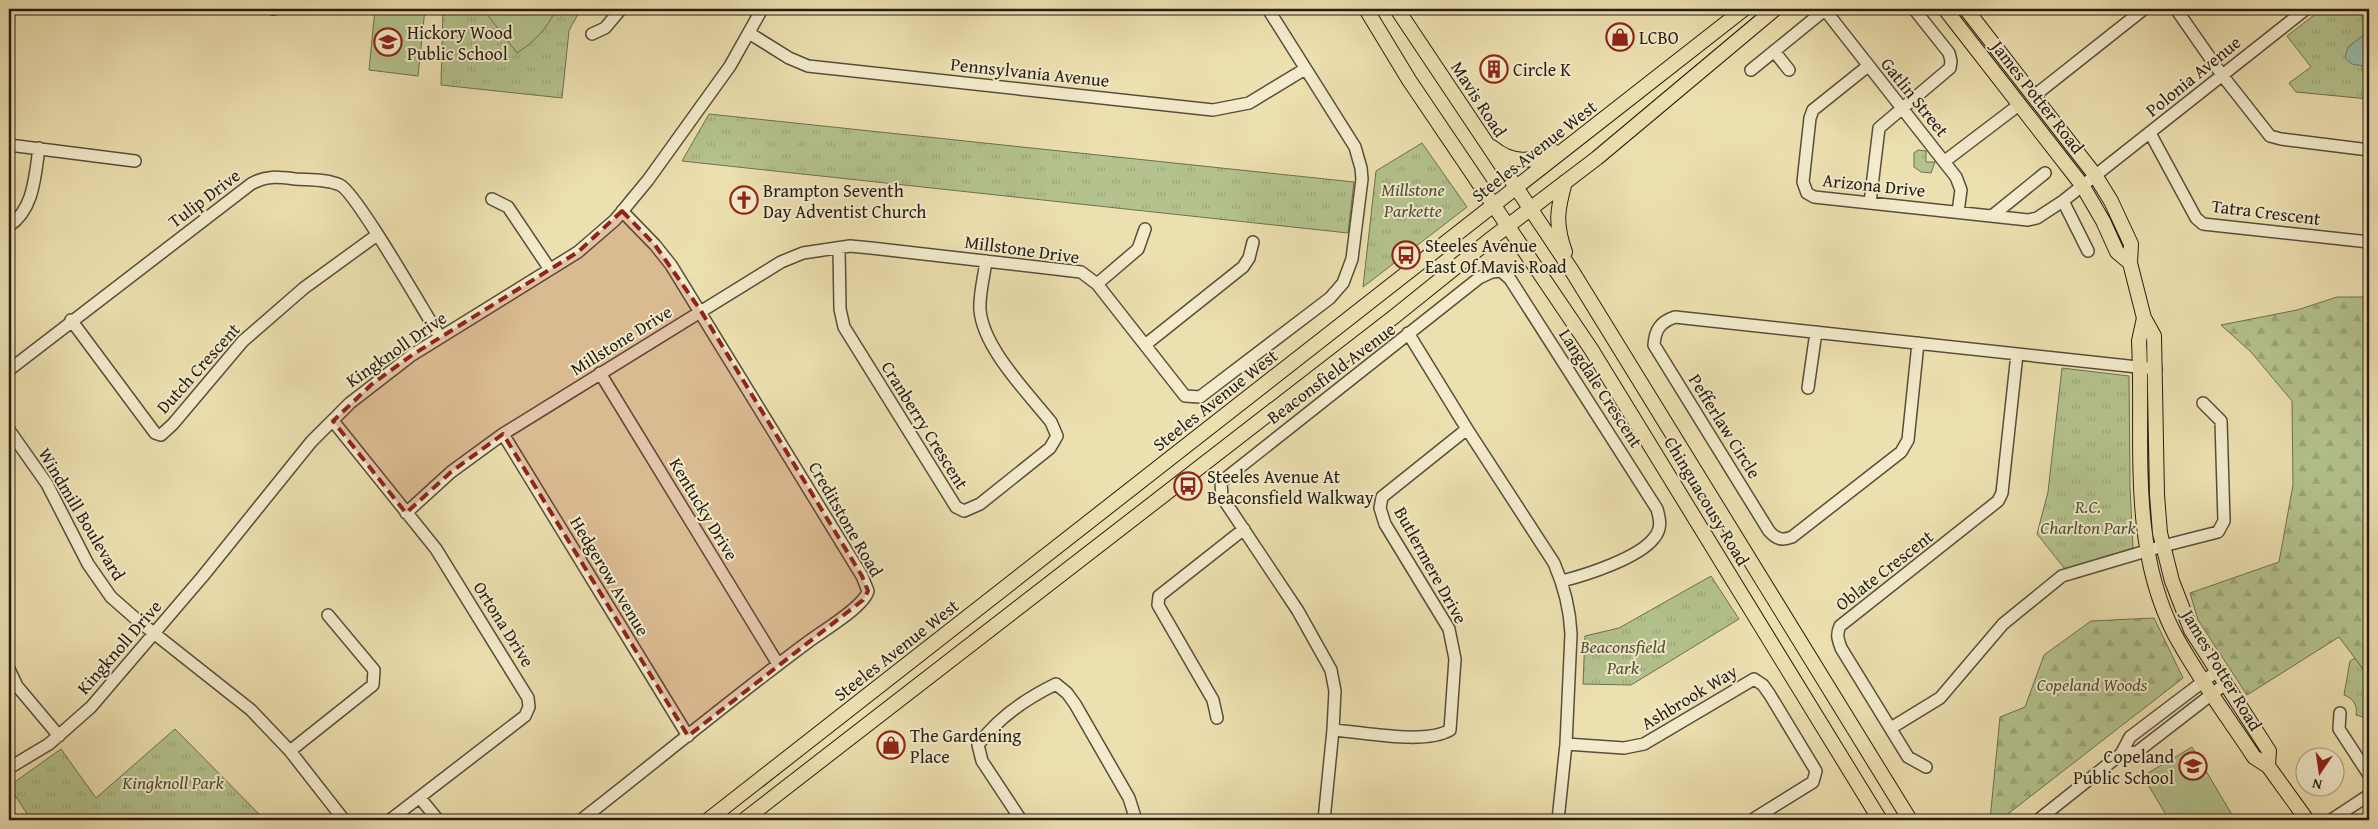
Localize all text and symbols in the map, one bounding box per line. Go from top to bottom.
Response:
place label: Hickory Wood Public School [407,19,513,67]
shop icon: LCBO [1605,22,1635,52]
place label: LCBO [1639,24,1679,51]
school or university icon: Hickory Wood Public School [373,27,403,57]
street label: Polonia Avenue [2139,29,2247,123]
street label: James Potter Road [1984,33,2091,160]
street label: Pennsylvania Avenue [949,50,1111,94]
street label: Gatlin Street [1875,52,1956,143]
building icon: Circle K [1479,54,1509,84]
street label: Mavis Road [1444,56,1514,143]
place label: Circle K [1513,56,1571,83]
street label: Steeles Avenue West [1466,93,1603,209]
street label: Tulip Drive [162,162,246,234]
street label: Arizona Drive [1821,166,1927,204]
park label: Millstone Parkette [1381,176,1445,224]
place label: Brampton Seventh Day Adventist Church [763,177,926,225]
church icon: Brampton Seventh Day Adventist Church [729,185,759,215]
street label: Tatra Crescent [2210,192,2323,232]
street label: Millstone Drive [963,228,1081,270]
place label: Steeles Avenue East Of Mavis Road [1425,232,1567,280]
bus stop icon: Steeles Avenue East Of Mavis Road [1391,240,1421,270]
street label: Millstone Drive [565,298,677,382]
street label: Kingknoll Drive [340,304,452,394]
street label: Dutch Crescent [150,316,247,419]
street label: Beaconsfield Avenue [1261,316,1401,430]
street label: Langdale Crescent [1552,323,1650,453]
street label: Steeles Avenue West [1147,342,1284,458]
street label: Cranberry Crescent [875,356,976,495]
street label: Pefferlaw Circle [1682,368,1768,484]
street label: Chinguacousy Road [1658,431,1757,571]
street label: Windmill Boulevard [32,443,133,586]
street label: Kentucky Drive [663,453,745,565]
street label: Creditstone Road [802,456,890,582]
place label: Steeles Avenue At Beaconsfield Walkway [1207,463,1374,511]
bus stop icon: Steeles Avenue At Beaconsfield Walkway [1173,471,1203,501]
park label: R.C. Charlton Park [2040,493,2137,541]
street label: Butlermere Drive [1388,501,1474,629]
street label: Hedgerow Avenue [564,511,656,641]
street label: Oblate Crescent [1829,523,1939,617]
street label: Ortona Drive [467,576,541,672]
street label: Steeles Avenue West [828,592,965,708]
street label: Kingknoll Drive [70,594,168,700]
street label: James Potter Road [2174,602,2269,736]
park label: Beaconsfield Park [1579,633,1666,681]
street label: Ashbrook Way [1636,658,1742,736]
park label: Copeland Woods [2037,671,2148,698]
place label: The Gardening Place [910,722,1021,770]
shop icon: The Gardening Place [876,730,906,760]
place label: Copeland Public School [2073,743,2174,791]
north arrow [2296,746,2346,796]
school or university icon: Copeland Public School [2178,751,2208,781]
park label: Kingknoll Park [121,769,224,796]
text: N [2310,774,2324,795]

